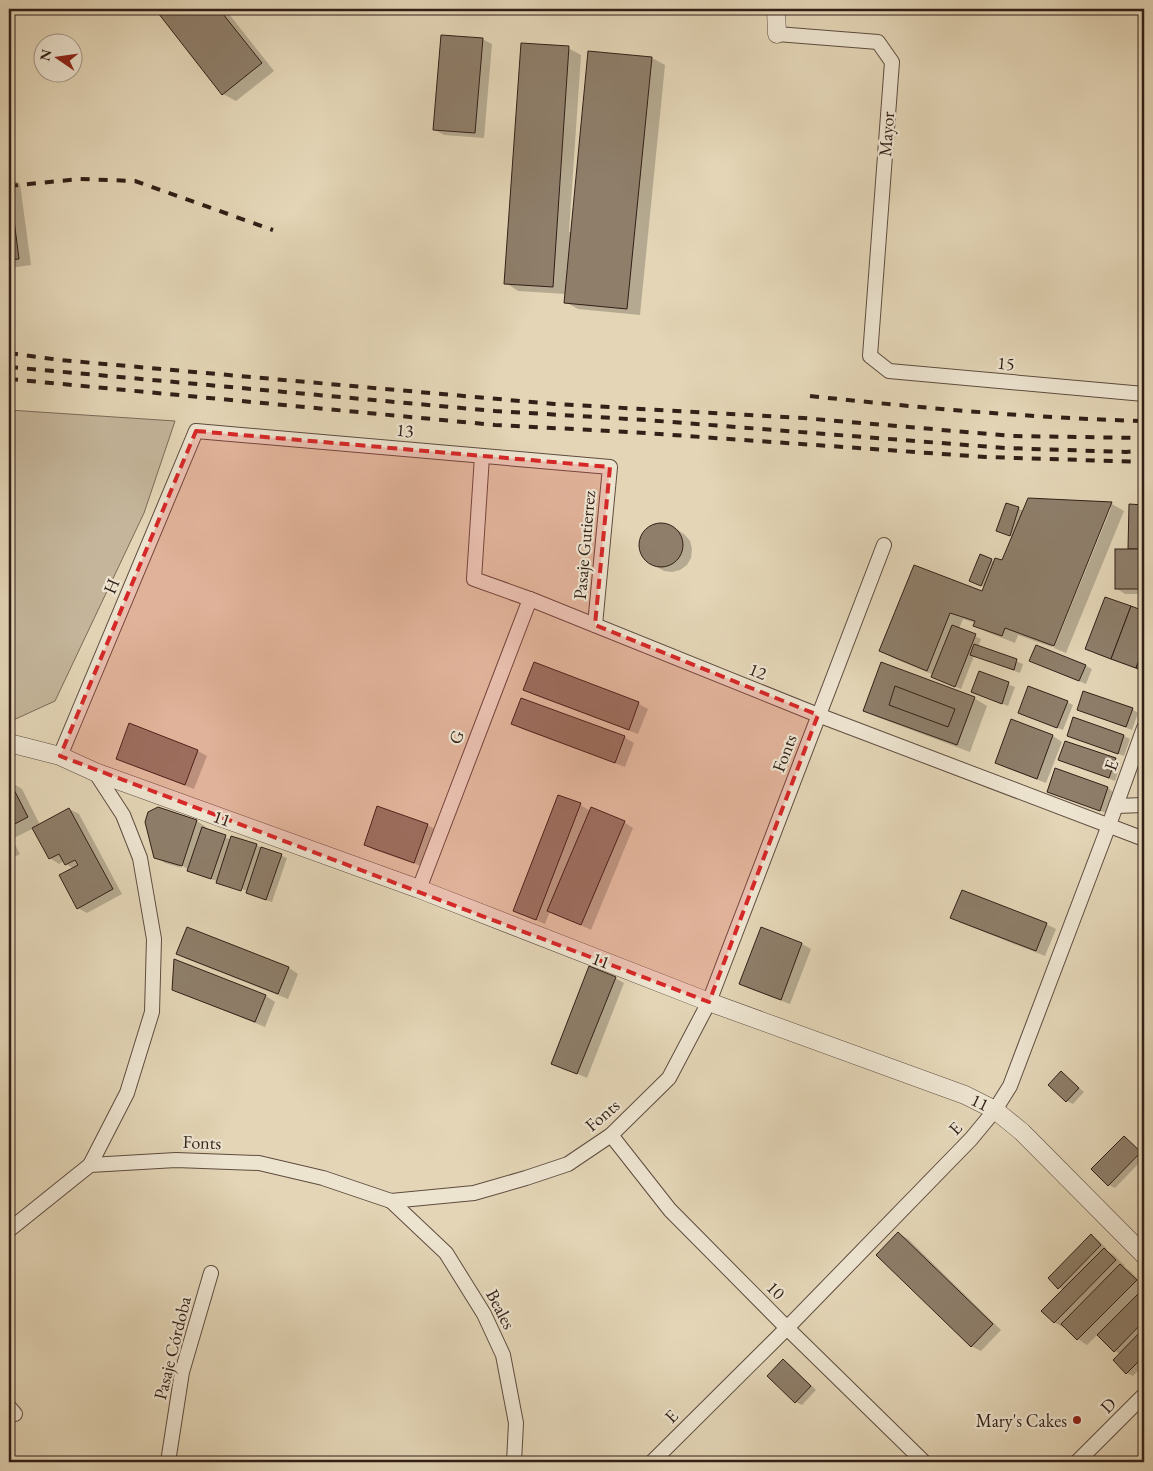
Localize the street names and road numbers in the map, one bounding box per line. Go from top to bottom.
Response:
street label: Mayor [873,111,899,157]
street label: 15 [996,351,1016,375]
street label: 13 [395,418,415,442]
street label: Pasaje Gutierrez [568,489,600,600]
street label: H [98,575,124,597]
street label: 12 [746,657,771,685]
street label: G [443,727,469,747]
street label: Fonts [766,731,802,775]
street label: E [1098,756,1124,774]
street label: 11 [210,804,234,832]
street label: 11 [589,946,613,974]
street label: 11 [967,1088,993,1116]
street label: Fonts [580,1094,624,1136]
street label: E [943,1116,967,1140]
street label: Fonts [182,1130,222,1154]
street label: 10 [762,1276,790,1304]
street label: Beales [481,1285,521,1333]
street label: Pasaje Córdoba [148,1293,196,1402]
street label: D [1095,1392,1121,1418]
street label: E [659,1404,683,1428]

